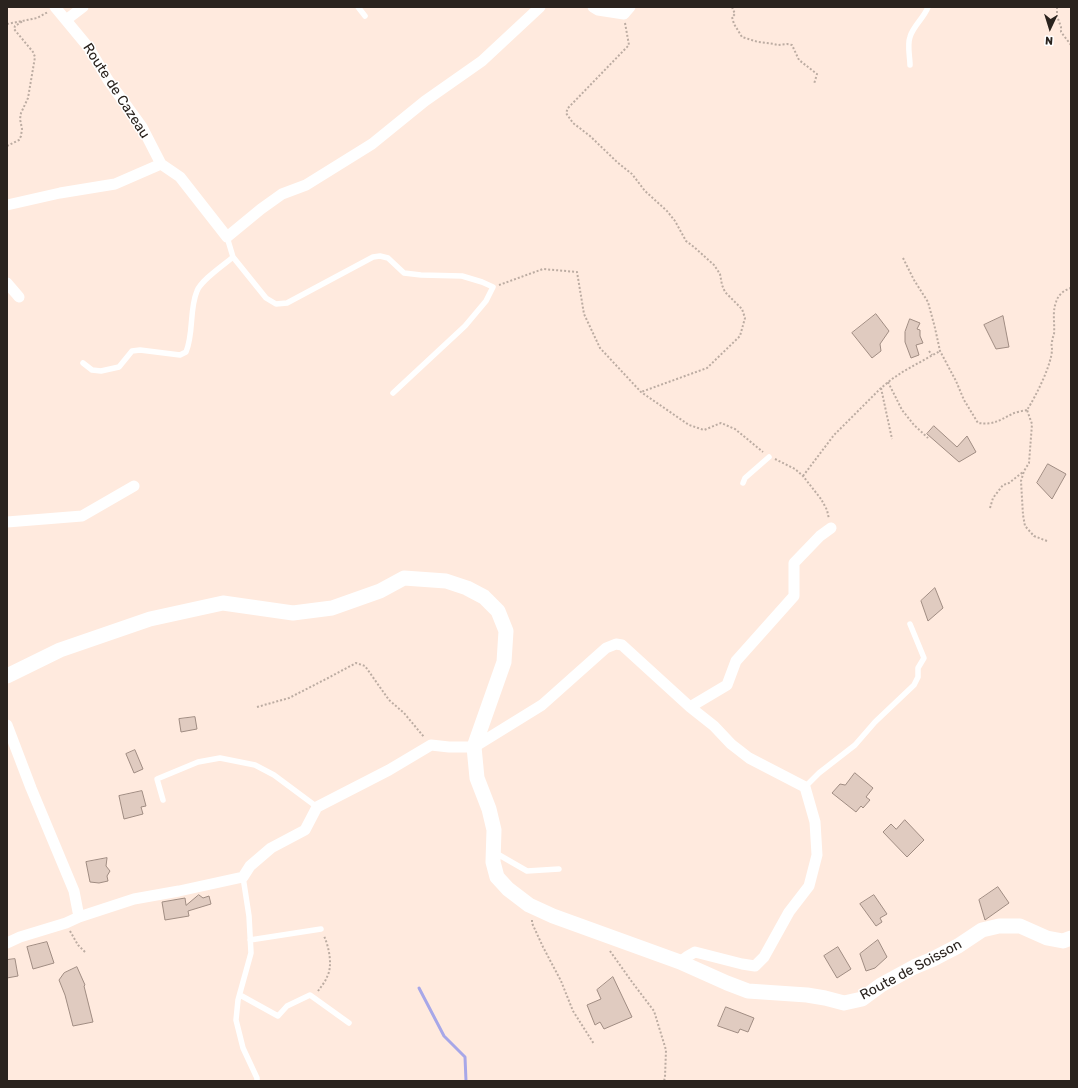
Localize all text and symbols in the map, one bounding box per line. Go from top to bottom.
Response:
north arrow [1030,8,1070,48]
text: N [1045,34,1054,47]
street label: Route de Cazeau [79,40,153,142]
street label: Route de Soisson [857,936,965,1004]

